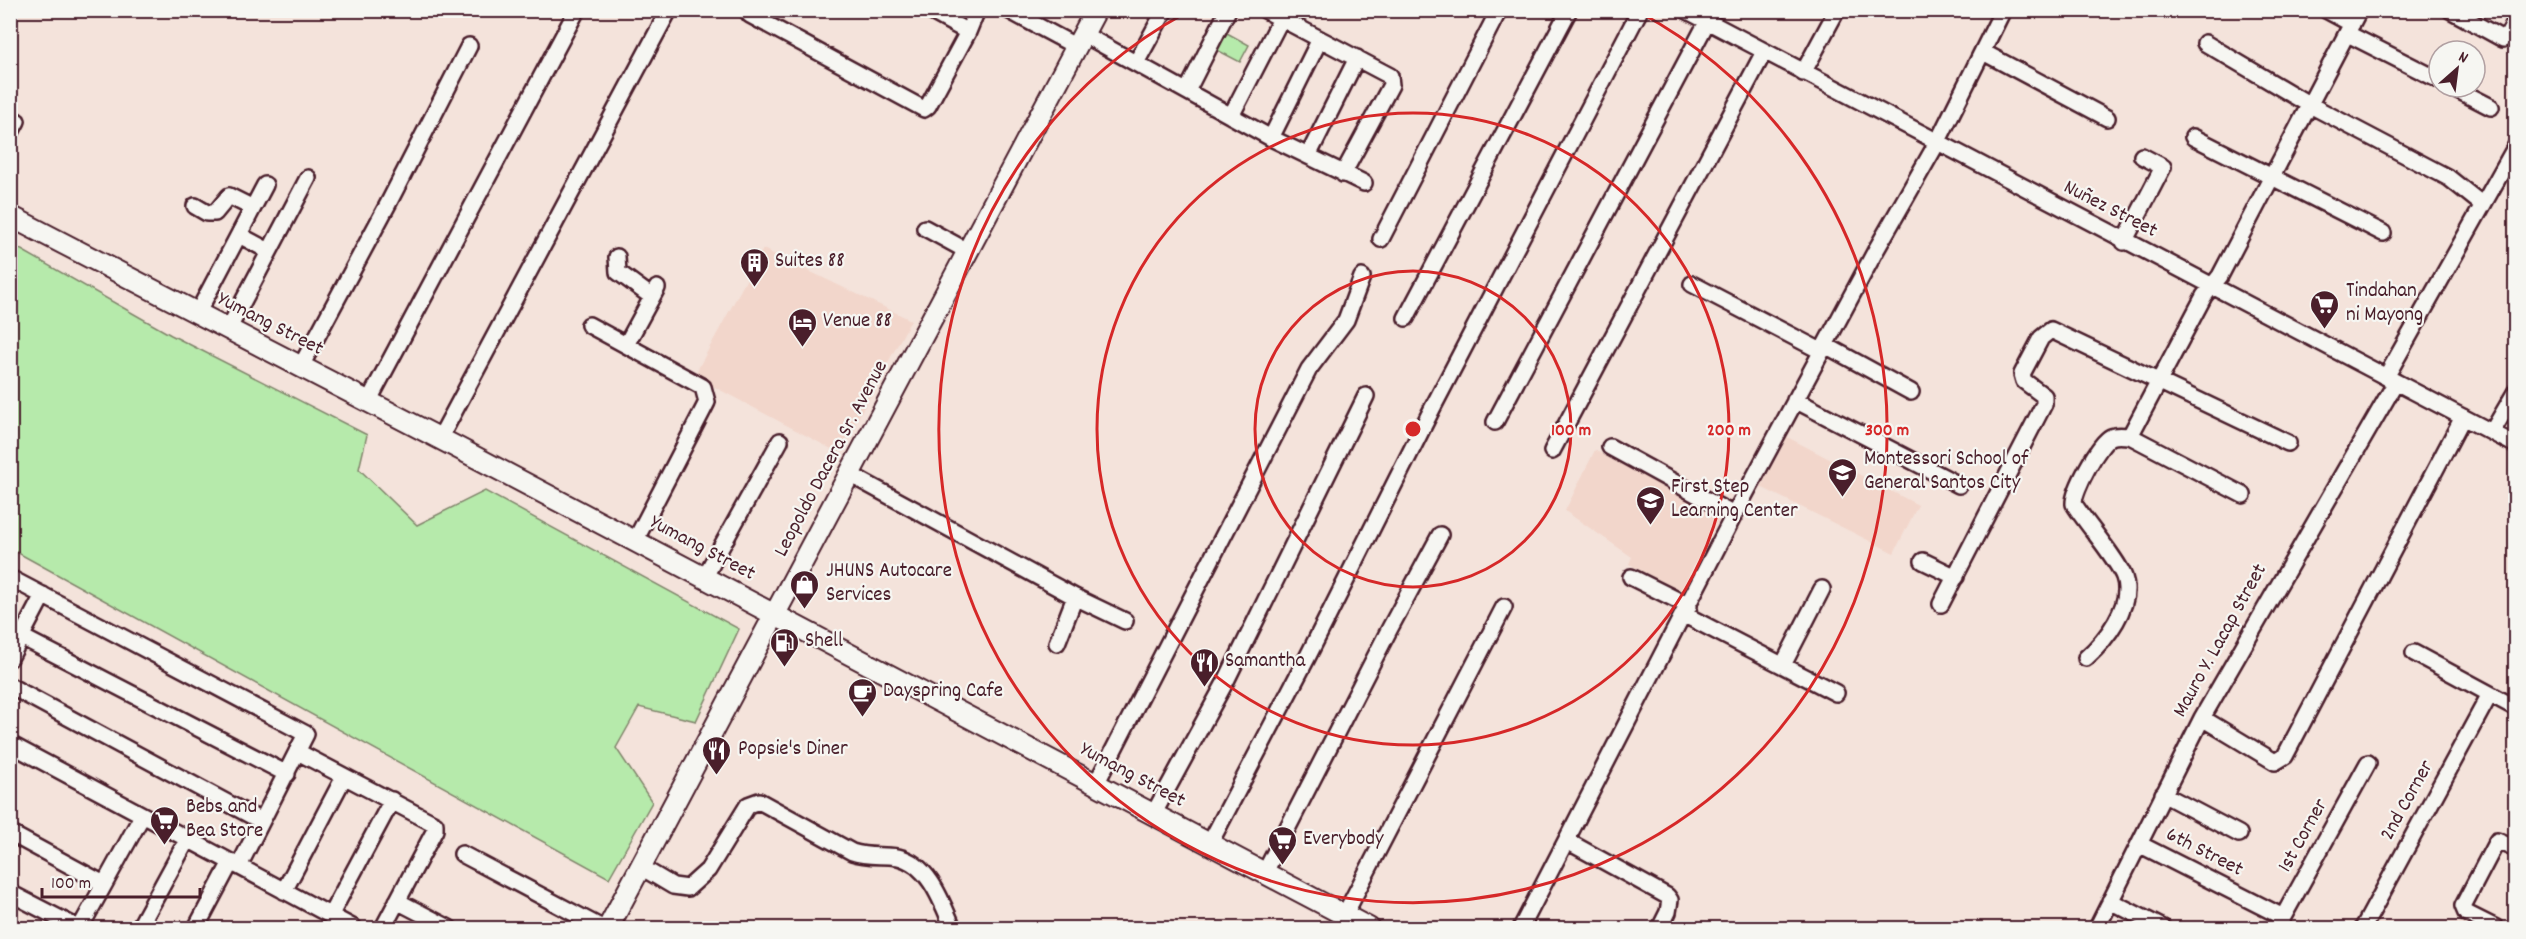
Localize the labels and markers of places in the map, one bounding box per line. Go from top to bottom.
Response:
building icon: Suites 88 [738,246,770,288]
place label: Suites 88 [775,247,845,277]
place label: Tindahan ni Mayong [2346,277,2423,331]
supermarket icon: Tindahan ni Mayong [2309,288,2341,330]
hotel icon: Venue 88 [786,306,818,348]
place label: Venue 88 [823,307,892,337]
centre of rings [1403,419,1423,439]
place label: Montessori School of General Santos City [1864,445,2029,499]
school or university icon: Montessori School of General Santos City [1827,456,1859,498]
place label: First Step Learning Center [1671,473,1798,527]
school or university icon: First Step Learning Center [1634,484,1666,526]
place label: JHUNS Autocare Services [826,557,952,611]
shop icon: JHUNS Autocare Services [789,568,821,610]
fuel station icon: Shell [768,626,800,668]
place label: Shell [805,627,843,657]
restaurant icon: Samantha [1188,646,1220,688]
place label: Samantha [1225,647,1306,677]
cafe icon: Dayspring Cafe [846,676,878,718]
place label: Dayspring Cafe [883,677,1003,707]
restaurant icon: Popsie's Diner [701,734,733,776]
place label: Popsie's Diner [738,735,848,765]
place label: Bebs and Bea Store [186,793,263,847]
supermarket icon: Bebs and Bea Store [149,804,181,846]
supermarket icon: Everybody [1266,824,1298,866]
place label: Everybody [1303,825,1384,855]

